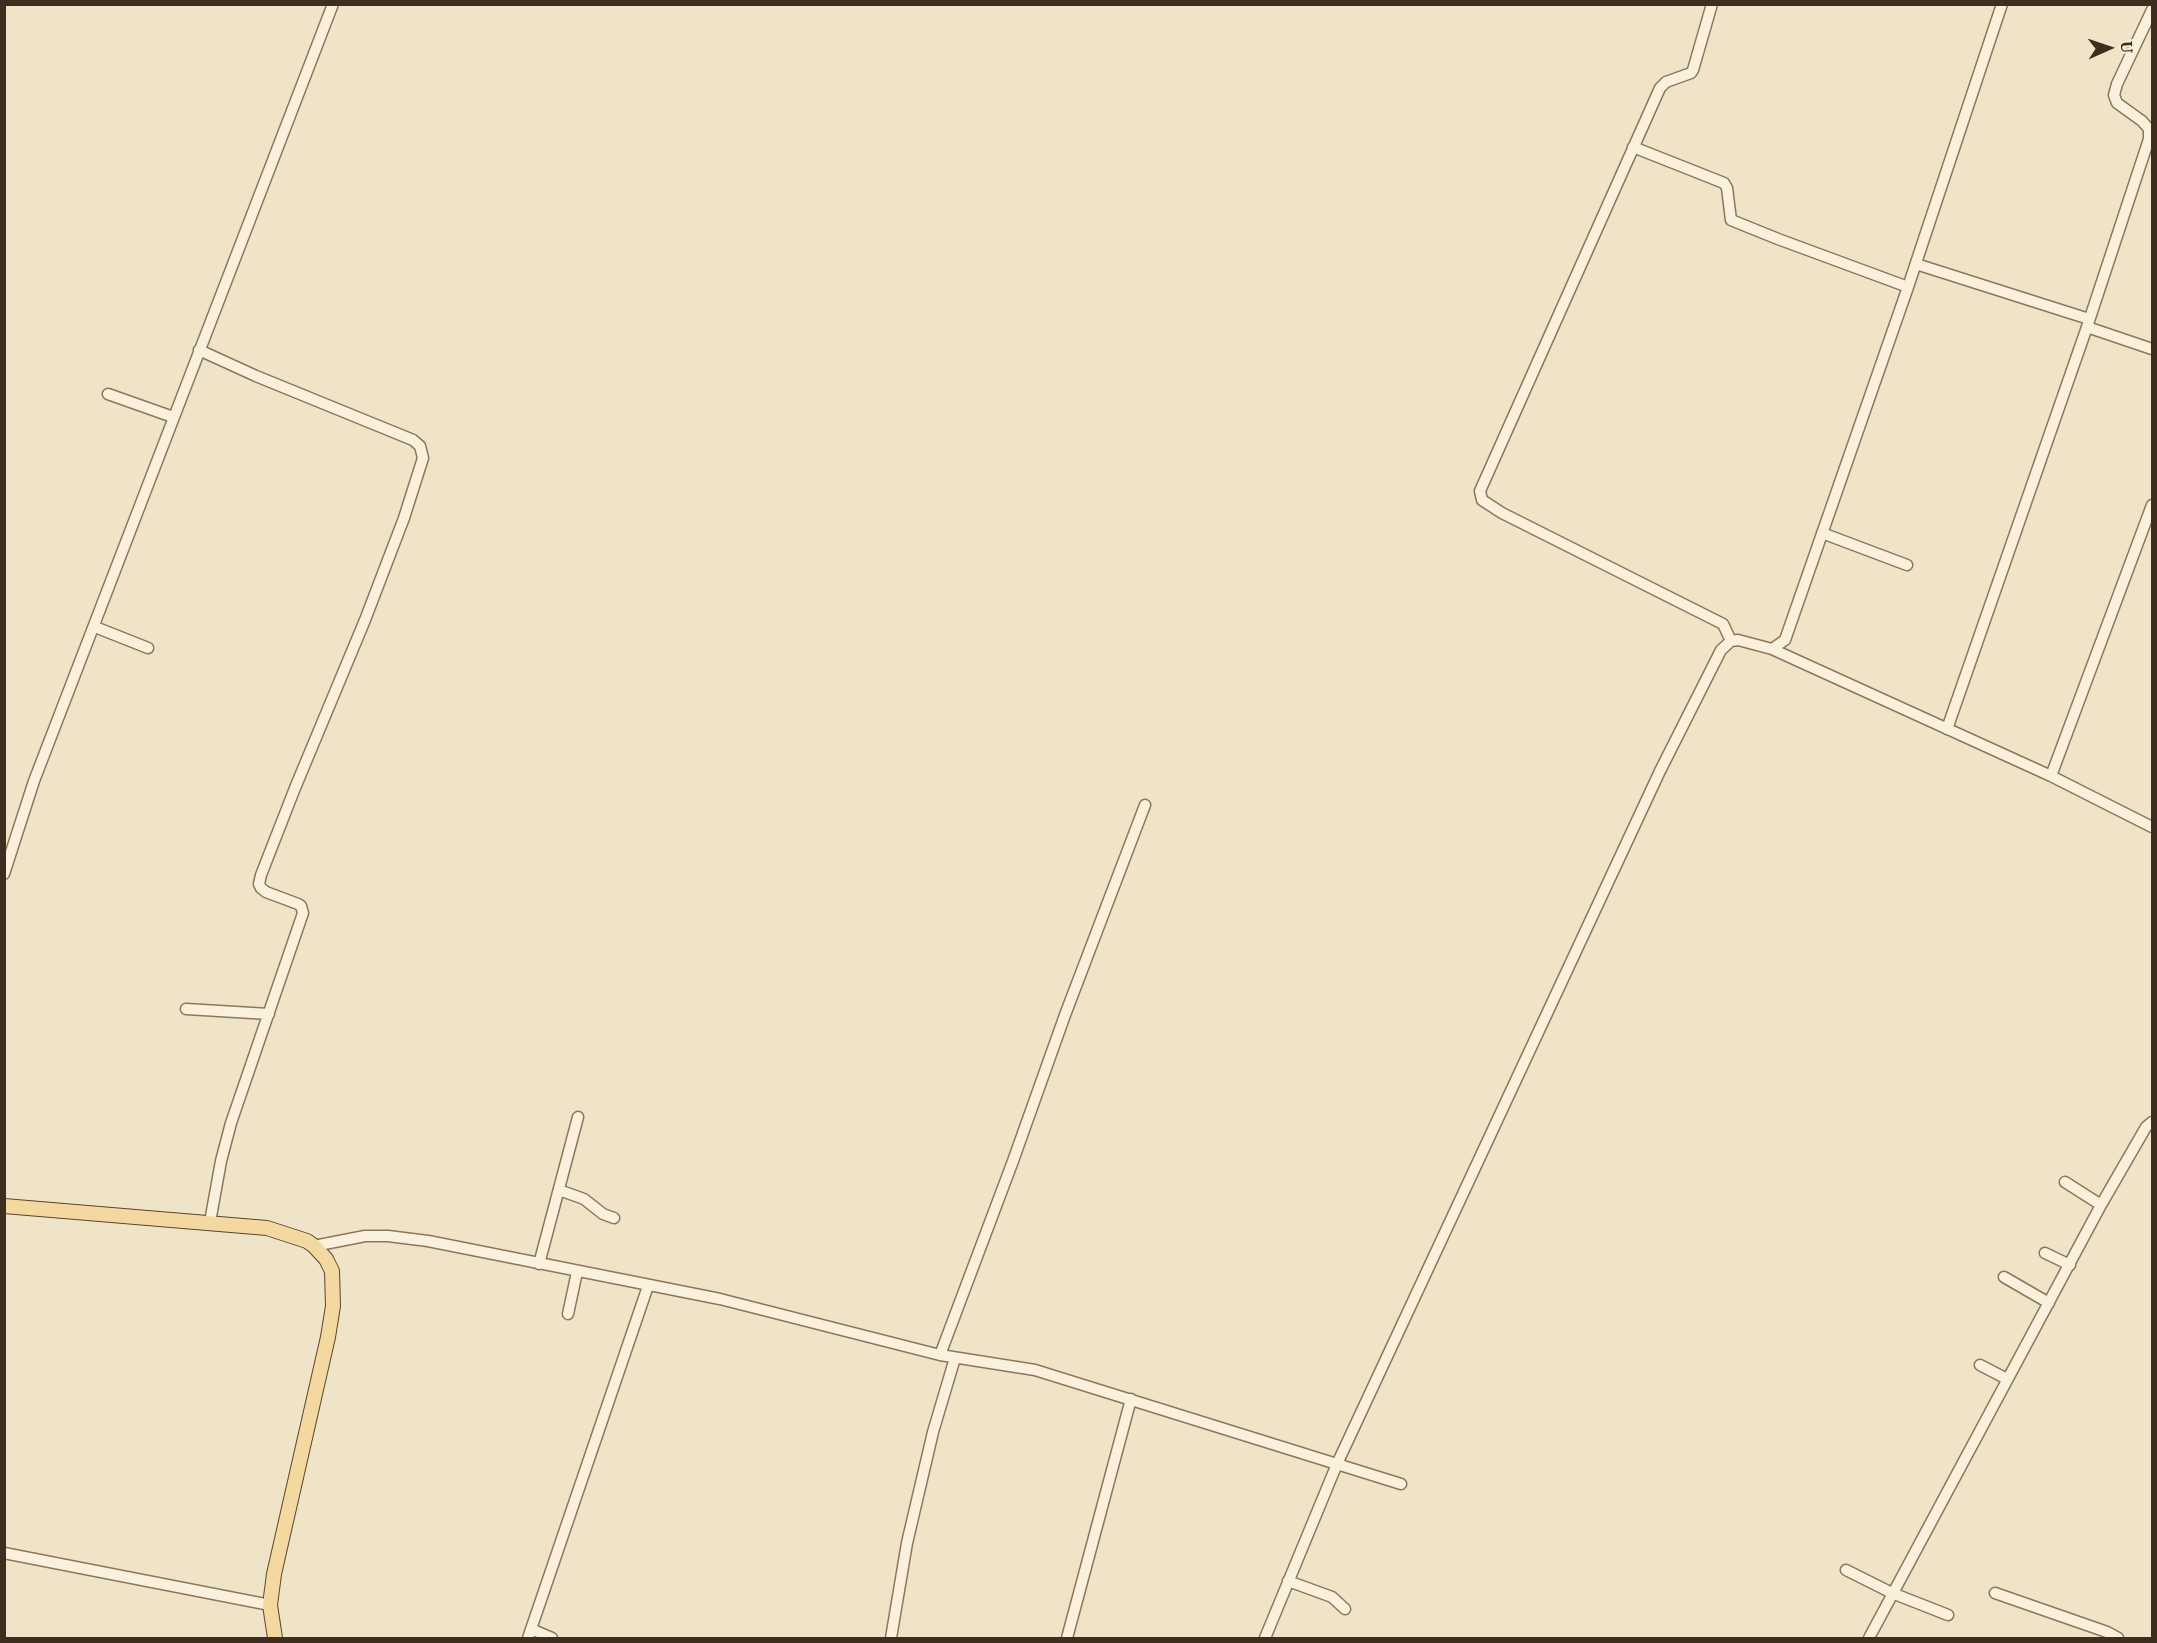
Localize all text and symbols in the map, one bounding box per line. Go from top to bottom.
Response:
north arrow [2079,18,2139,78]
text: U [2117,40,2137,54]

